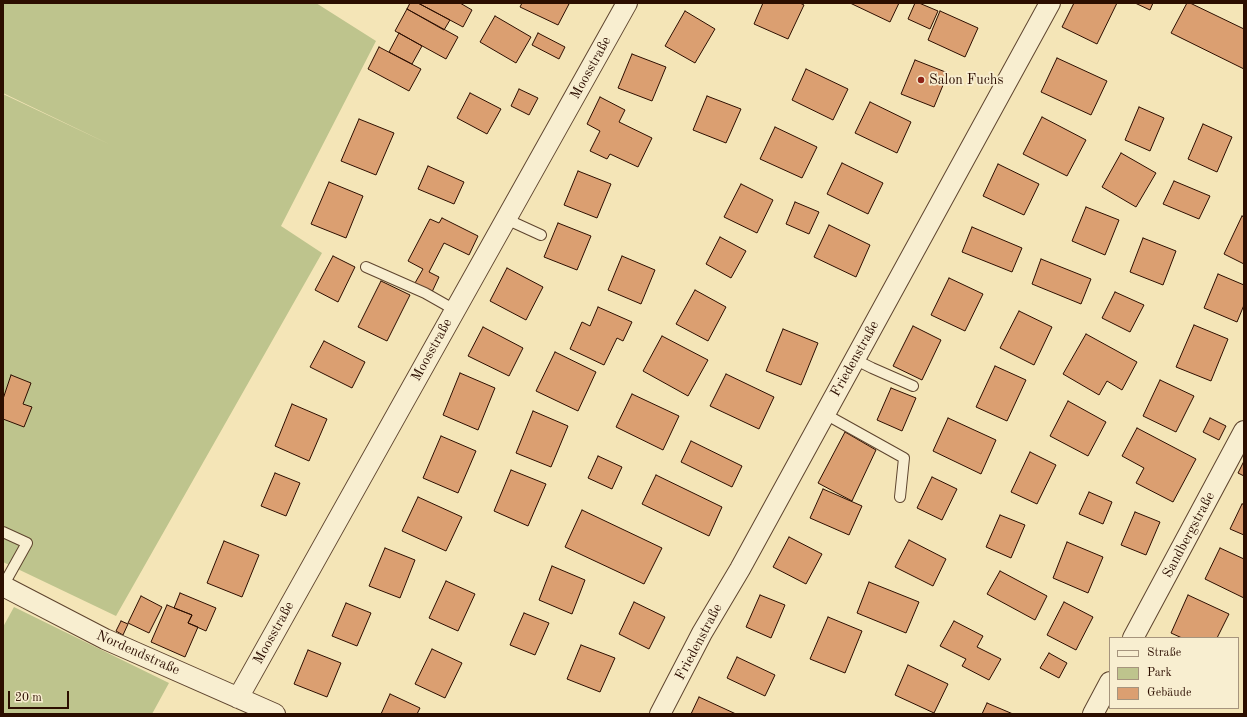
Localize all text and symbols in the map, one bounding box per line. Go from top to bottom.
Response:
street label: Moosstraße [567,34,615,102]
place label: Salon Fuchs [929,72,1004,88]
marker: Salon Fuchs [916,75,926,85]
street label: Moosstraße [408,316,456,384]
street label: Friedenstraße [827,318,883,400]
street label: Sandbergstraße [1159,489,1219,581]
street label: Moosstraße [250,599,298,667]
street label: Friedenstraße [672,601,726,683]
street label: Nordendstraße [94,627,182,679]
legend [1109,637,1239,709]
text: Straße [1147,647,1181,659]
text: Park [1147,667,1172,679]
scale bar [10,683,71,709]
text: Gebäude [1147,687,1191,699]
text: 20 m [15,692,42,704]

